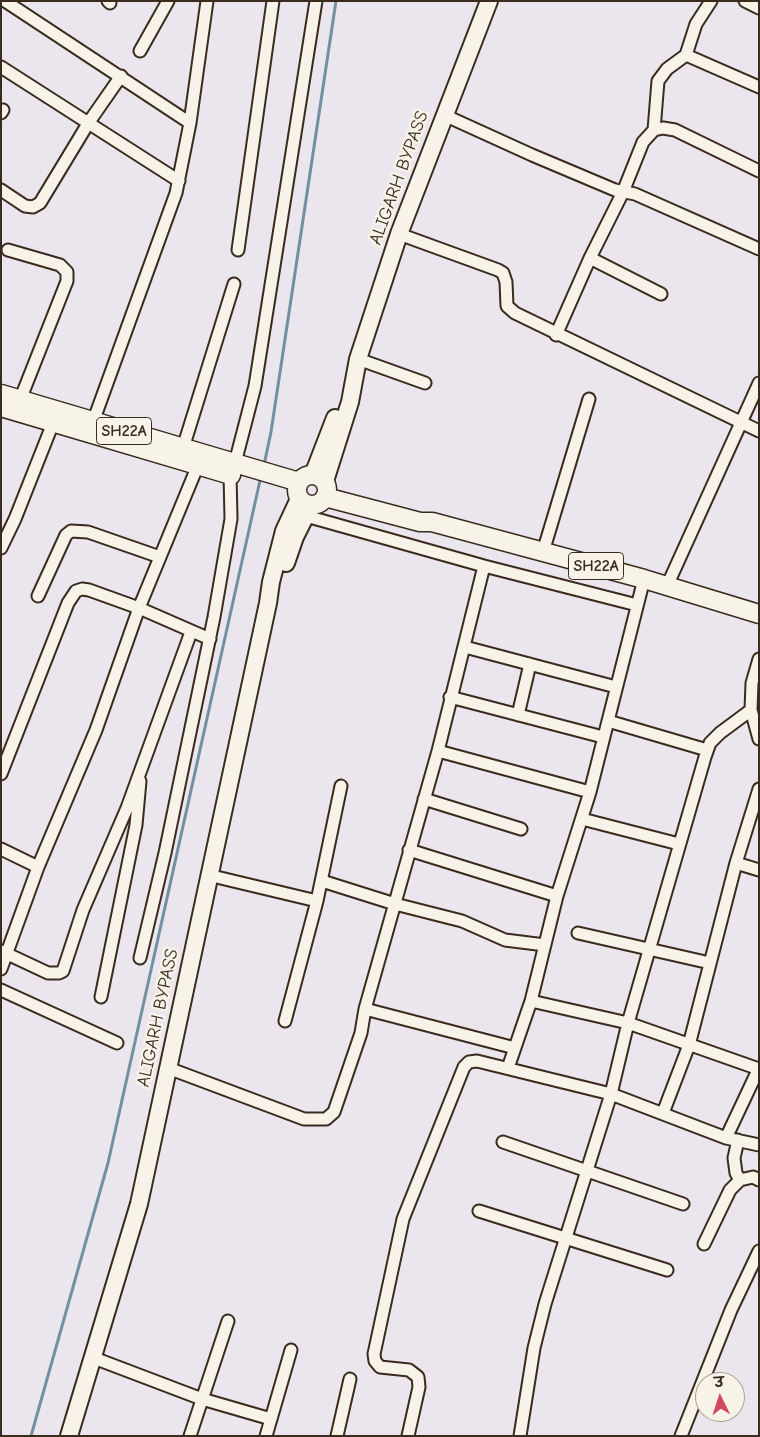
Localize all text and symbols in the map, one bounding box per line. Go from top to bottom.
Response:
street label: ALIGARH BYPASS [365,108,433,248]
road number: SH22A [96,418,152,444]
road number: SH22A [568,552,624,580]
street label: ALIGARH BYPASS [133,947,183,1089]
north arrow [695,1372,745,1422]
text: उ [714,1374,724,1391]

